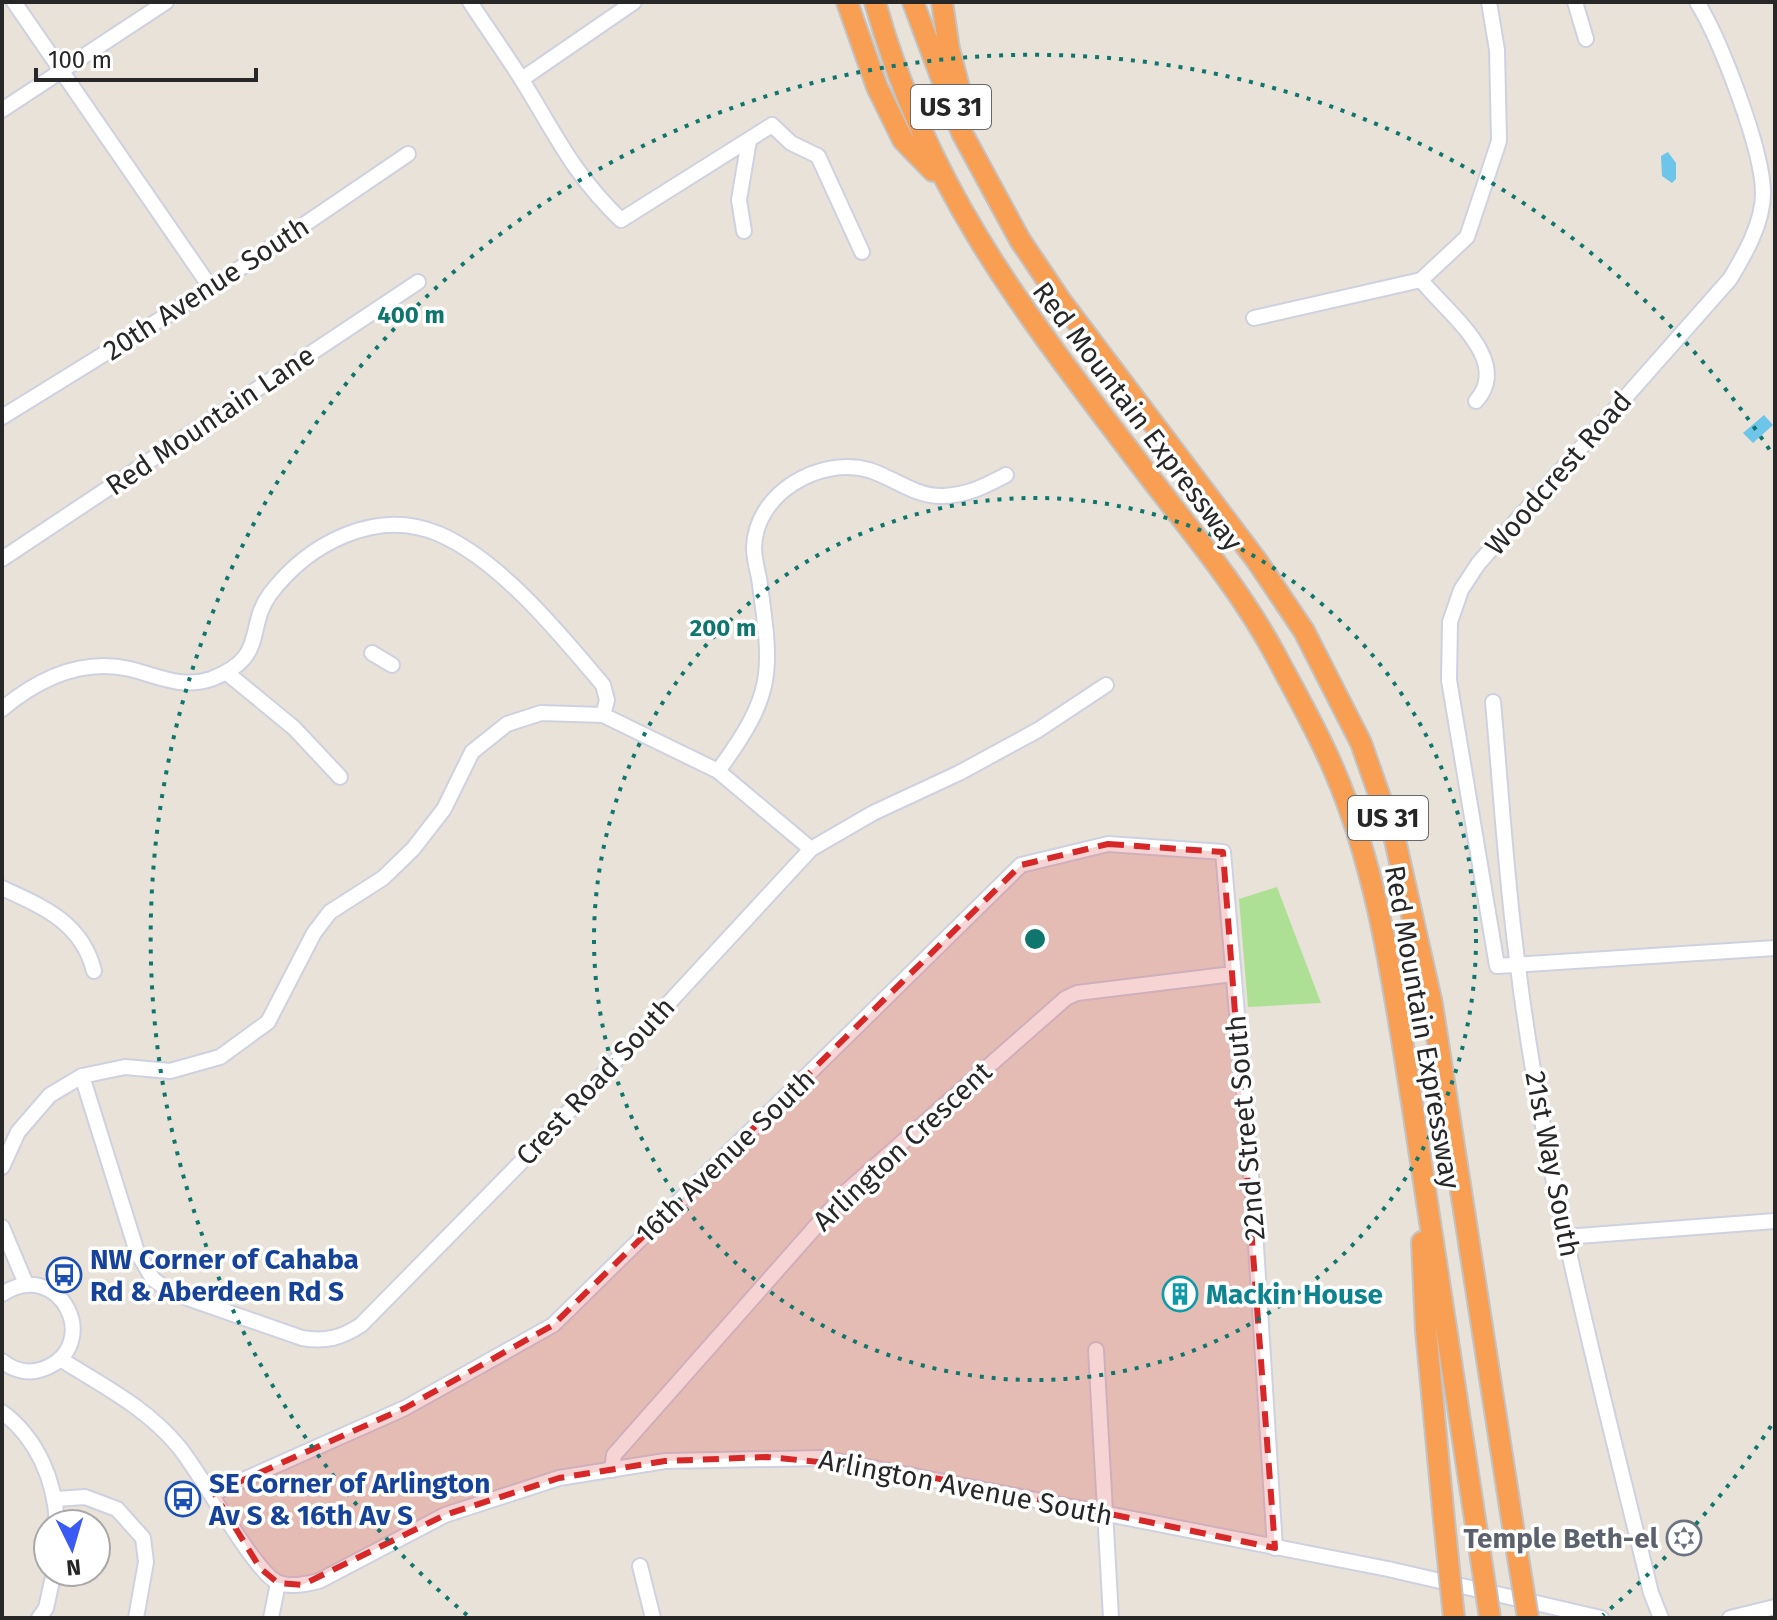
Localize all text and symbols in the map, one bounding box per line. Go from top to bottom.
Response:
scale bar [36,32,256,82]
text: 100 m [48,46,112,74]
road number: US 31 [911,85,991,129]
street label: 20th Avenue South [97,210,315,367]
street label: Red Mountain Expressway [1026,275,1250,557]
text: 400 m [377,301,445,329]
street label: Red Mountain Lane [100,338,321,502]
street label: Woodcrest Road [1478,385,1638,562]
text: 200 m [690,614,756,642]
road number: US 31 [1348,796,1428,840]
street label: Red Mountain Expressway [1378,863,1467,1192]
centre of rings [1021,925,1049,953]
street label: Crest Road South [509,991,682,1172]
street label: 22nd Street South [1219,1014,1272,1242]
street label: Arlington Crescent [806,1055,999,1238]
street label: 16th Avenue South [629,1063,822,1250]
street label: 21st Way South [1518,1068,1587,1260]
place label: NW Corner of Cahaba Rd & Aberdeen Rd S [90,1243,359,1308]
bus stop icon: NW Corner of Cahaba Rd & Aberdeen Rd S [45,1256,83,1294]
building icon: Mackin House [1161,1275,1199,1313]
place label: Mackin House [1206,1278,1383,1311]
street label: Arlington Avenue South [816,1443,1116,1532]
place label: SE Corner of Arlington Av S & 16th Av S [208,1467,490,1532]
bus stop icon: SE Corner of Arlington Av S & 16th Av S [164,1480,202,1518]
north arrow [32,1508,112,1588]
synagogue icon: Temple Beth-el [1665,1519,1703,1557]
place label: Temple Beth-el [1463,1522,1659,1555]
text: N [65,1553,82,1582]

